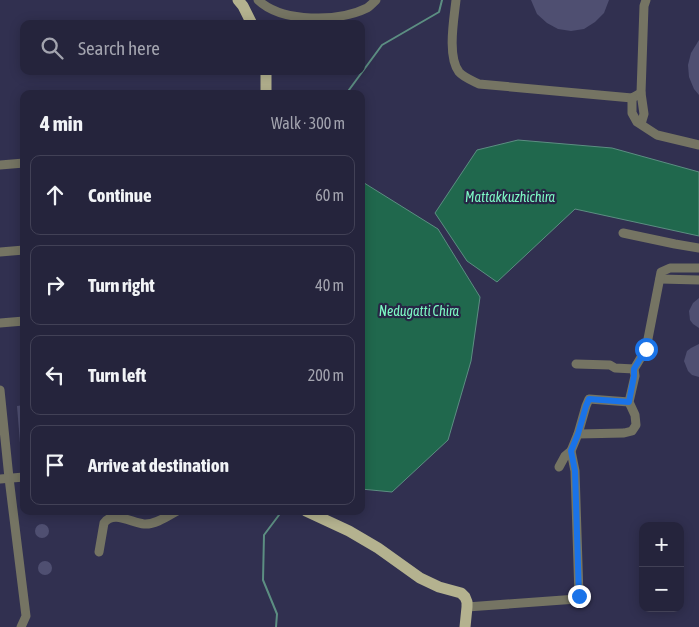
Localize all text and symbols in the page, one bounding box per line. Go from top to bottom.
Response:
search box [20,20,365,75]
icon: search [38,34,66,62]
text: Search here [78,37,160,59]
text: 4 min [40,111,83,135]
text: Walk · 300 m [271,114,345,132]
icon: ahead [41,181,69,209]
text: Continue [88,184,152,206]
text: 60 m [315,186,344,204]
water label: Mattakkuzhichira [465,189,555,205]
icon: right [41,271,69,299]
text: Turn right [88,274,155,296]
text: 40 m [315,276,344,294]
water label: Nedugatti Chira [379,303,460,319]
route start [635,338,658,361]
icon: left [41,361,69,389]
text: Turn left [88,364,146,386]
text: 200 m [308,366,344,384]
icon: arrive [41,451,69,479]
text: Arrive at destination [88,454,229,476]
map controls [639,522,684,612]
button: + [639,522,684,567]
button: − [639,567,684,612]
route end [568,585,591,608]

